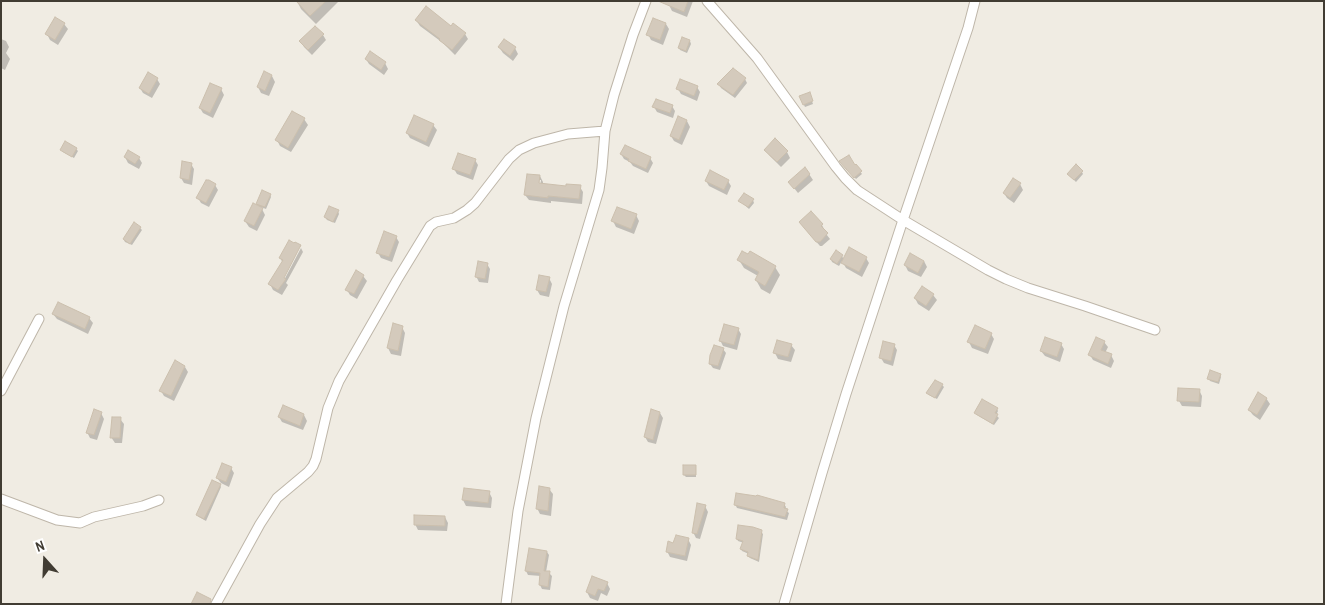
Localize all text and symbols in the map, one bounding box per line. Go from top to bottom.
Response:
north arrow [20,535,70,585]
text: N [33,536,47,556]

